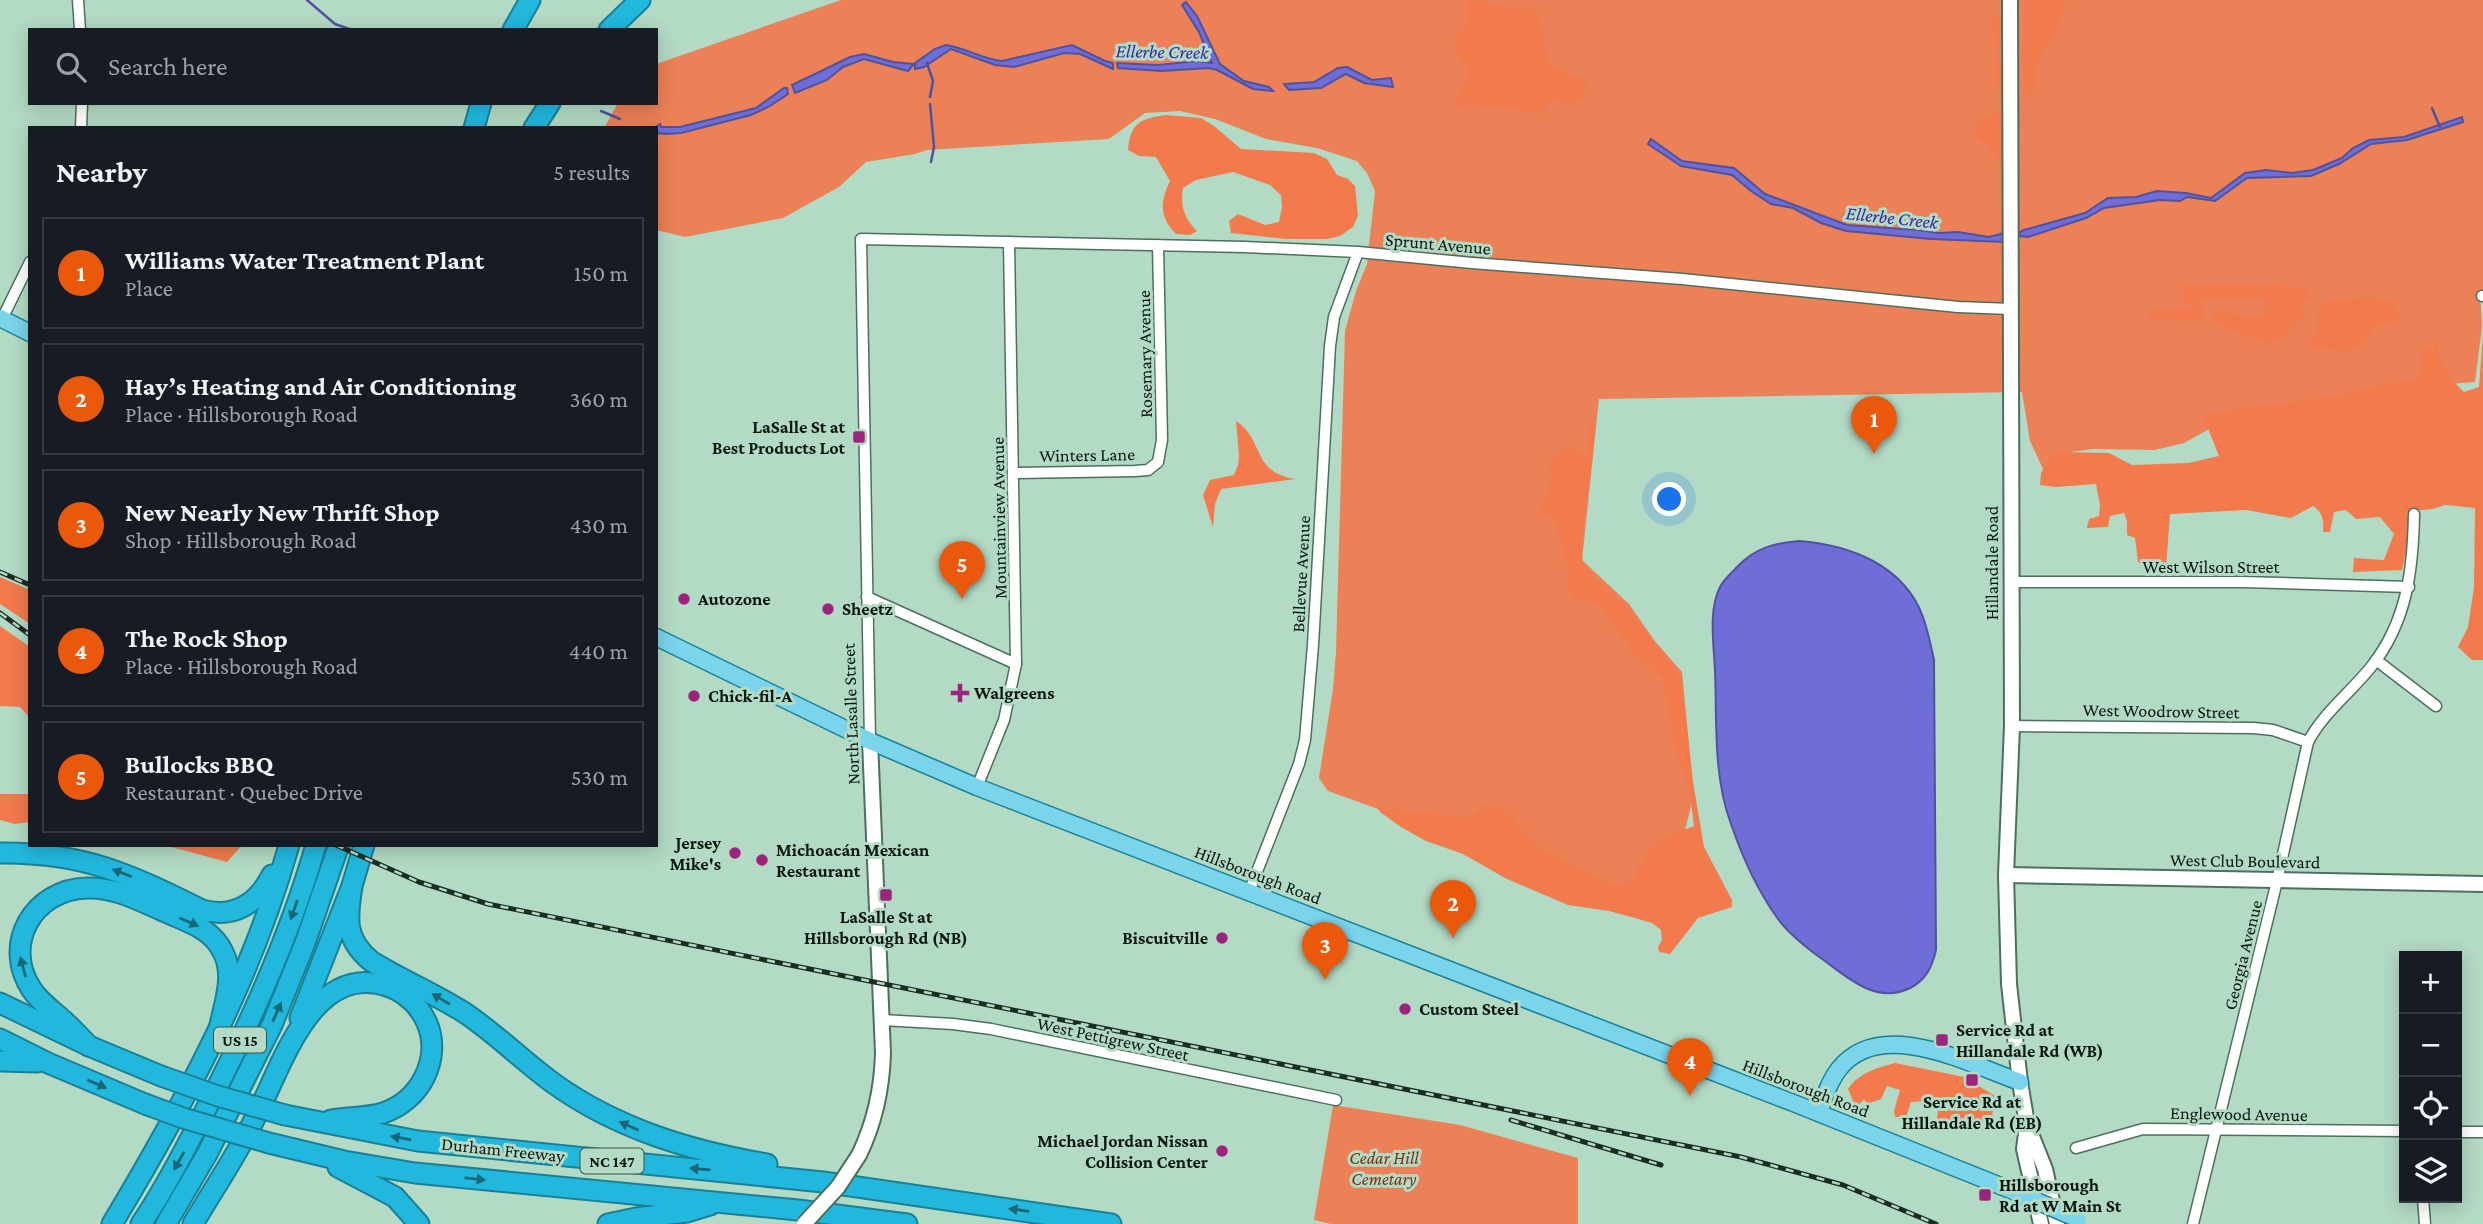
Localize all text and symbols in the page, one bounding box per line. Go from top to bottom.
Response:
search box [28,28,658,105]
water label: Ellerbe Creek [1115,40,1209,63]
icon: search [52,48,90,86]
text: Search here [108,52,227,81]
text: Nearby [56,155,147,188]
text: 5 results [553,159,630,185]
water label: Ellerbe Creek [1845,202,1940,233]
street label: Sprunt Avenue [1384,229,1492,259]
text: Williams Water Treatment Plant [125,246,484,275]
text: 1 [77,260,85,286]
text: 150 m [574,260,628,286]
text: Place [125,275,173,301]
street label: Rosemary Avenue [1134,290,1156,418]
text: Hay’s Heating and Air Conditioning [125,372,516,401]
text: 2 [75,386,87,412]
text: 360 m [570,386,628,412]
pin: 1 [1851,396,1897,454]
text: Place · Hillsborough Road [125,401,358,427]
place label: LaSalle St at Best Products Lot [712,417,846,458]
marker: LaSalle St at Best Products Lot [851,429,867,445]
street label: Mountainview Avenue [988,437,1010,599]
street label: Winters Lane [1039,444,1135,466]
your location [1652,482,1686,516]
text: New Nearly New Thrift Shop [125,498,439,527]
street label: Hillandale Road [1982,505,2002,620]
text: 3 [75,512,87,538]
text: 430 m [570,512,628,538]
street label: Bellevue Avenue [1288,515,1314,633]
text: Shop · Hillsborough Road [125,527,357,553]
pin: 5 [939,541,985,599]
street label: West Wilson Street [2143,557,2281,577]
place label: Autozone [697,589,771,609]
marker: Autozone [676,591,692,607]
place label: Sheetz [842,599,893,619]
marker: Sheetz [820,601,836,617]
text: The Rock Shop [125,624,288,653]
text: 4 [75,638,87,664]
text: 440 m [569,638,628,664]
street label: North Lasalle Street [838,642,863,785]
text: Place · Hillsborough Road [125,653,358,679]
place label: Walgreens [973,683,1055,703]
marker: Walgreens [952,685,968,701]
place label: Chick-fil-A [708,686,793,706]
marker: Chick-fil-A [686,688,702,704]
street label: West Woodrow Street [2082,700,2241,722]
text: Bullocks BBQ [125,750,273,779]
text: 5 [75,764,87,790]
text: 530 m [571,764,628,790]
text: Restaurant · Quebec Drive [125,779,363,805]
place label: Jersey Mike's [670,833,721,874]
place label: Michoacán Mexican Restaurant [776,840,930,881]
street label: Hillsborough Road [1192,842,1325,909]
marker: Jersey Mike's [727,845,743,861]
street label: West Club Boulevard [2170,850,2321,872]
marker: Michoacán Mexican Restaurant [754,852,770,868]
one-way arrow [112,867,133,878]
pin: 2 [1430,880,1476,938]
marker: LaSalle St at Hillsborough Rd (NB) [878,887,894,903]
street label: Georgia Avenue [2220,898,2266,1012]
one-way arrow [288,900,299,921]
place label: LaSalle St at Hillsborough Rd (NB) [804,907,968,949]
one-way arrow [179,917,200,928]
pin: 3 [1302,922,1348,980]
place label: Biscuitville [1122,928,1208,948]
marker: Biscuitville [1214,930,1230,946]
map controls [2399,951,2462,1203]
button: + [2399,951,2462,1014]
one-way arrow [17,956,28,978]
one-way arrow [431,993,450,1005]
place label: Custom Steel [1419,999,1519,1019]
one-way arrow [272,1001,283,1022]
marker: Custom Steel [1397,1001,1413,1017]
street label: West Pettigrew Street [1035,1013,1192,1065]
button: − [2399,1014,2462,1077]
place label: Service Rd at Hillandale Rd (WB) [1956,1020,2104,1062]
road number: US 15 [214,1028,266,1052]
marker: Service Rd at Hillandale Rd (WB) [1934,1032,1950,1048]
pin: 4 [1667,1038,1713,1096]
street label: Hillsborough Road [1740,1055,1873,1122]
marker: Service Rd at Hillandale Rd (EB) [1964,1072,1980,1088]
button: locate [2399,1077,2462,1140]
one-way arrow [86,1079,107,1090]
place label: Service Rd at Hillandale Rd (EB) [1902,1092,2043,1134]
street label: Englewood Avenue [2170,1103,2308,1125]
one-way arrow [619,1120,639,1132]
place label: Michael Jordan Nissan Collision Center [1037,1131,1209,1172]
one-way arrow [390,1132,412,1143]
street label: Durham Freeway [440,1134,566,1166]
button: layers [2399,1140,2462,1203]
marker: Michael Jordan Nissan Collision Center [1214,1143,1230,1159]
road number: NC 147 [580,1148,644,1174]
park label: Cedar Hill Cemetary [1349,1148,1419,1189]
one-way arrow [173,1151,185,1170]
one-way arrow [689,1163,711,1174]
one-way arrow [464,1174,486,1185]
place label: Hillsborough Rd at W Main St [1999,1175,2122,1216]
marker: Hillsborough Rd at W Main St [1977,1187,1993,1203]
one-way arrow [1008,1204,1030,1215]

